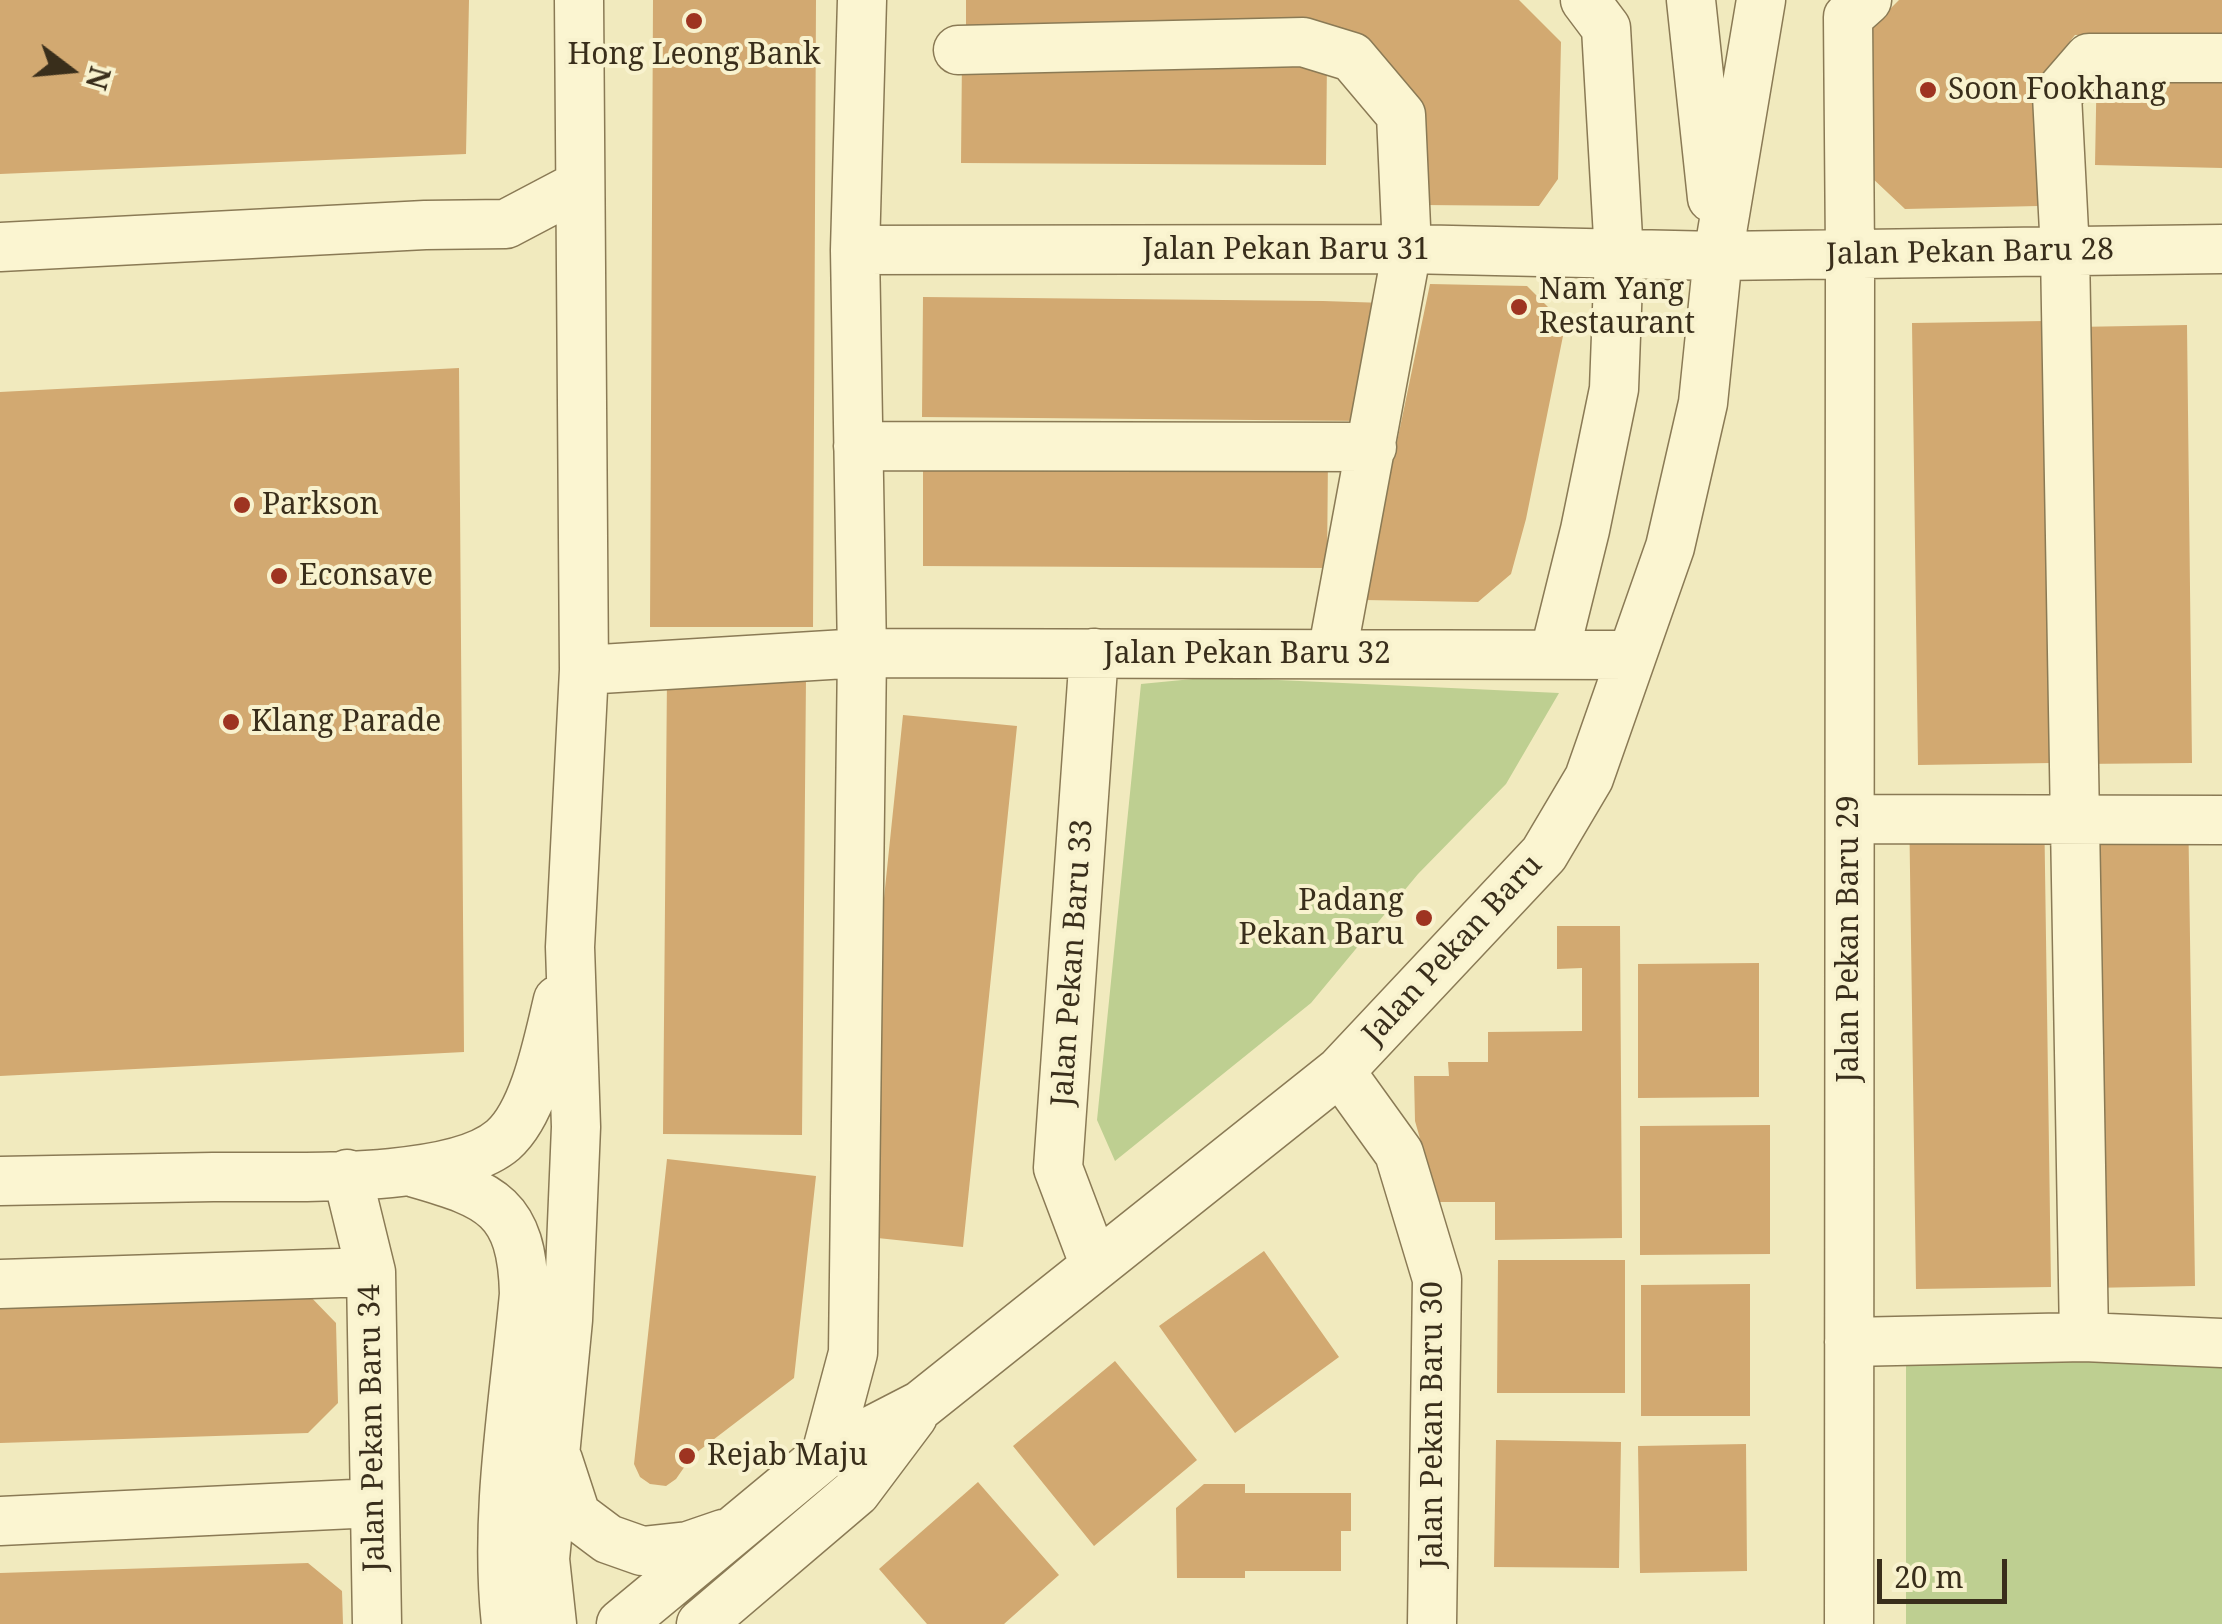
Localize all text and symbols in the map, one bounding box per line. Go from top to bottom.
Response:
marker: Hong Leong Bank [683,10,705,32]
north arrow [20,20,120,120]
place label: Hong Leong Bank [567,37,821,73]
text: N [78,62,120,94]
place label: Soon Fookhang [1948,72,2166,108]
marker: Soon Fookhang [1917,79,1939,101]
street label: Jalan Pekan Baru 31 [1142,232,1430,268]
street label: Jalan Pekan Baru 28 [1826,232,2114,274]
place label: Nam Yang Restaurant [1539,272,1695,342]
marker: Nam Yang Restaurant [1508,296,1530,318]
place label: Parkson [262,487,379,523]
marker: Parkson [231,494,253,516]
place label: Econsave [299,558,433,594]
marker: Econsave [268,565,290,587]
street label: Jalan Pekan Baru 32 [1103,636,1391,672]
place label: Klang Parade [251,704,441,740]
marker: Klang Parade [220,711,242,733]
street label: Jalan Pekan Baru 29 [1831,795,1867,1083]
street label: Jalan Pekan Baru 33 [1045,818,1101,1108]
street label: Jalan Pekan Baru [1356,848,1550,1052]
place label: Padang Pekan Baru [1239,883,1404,954]
marker: Padang Pekan Baru [1413,907,1435,929]
street label: Jalan Pekan Baru 30 [1415,1281,1451,1569]
street label: Jalan Pekan Baru 34 [352,1284,394,1572]
place label: Rejab Maju [707,1438,868,1474]
marker: Rejab Maju [676,1445,698,1467]
scale bar [1882,1539,2012,1601]
text: 20 m [1894,1556,1964,1597]

